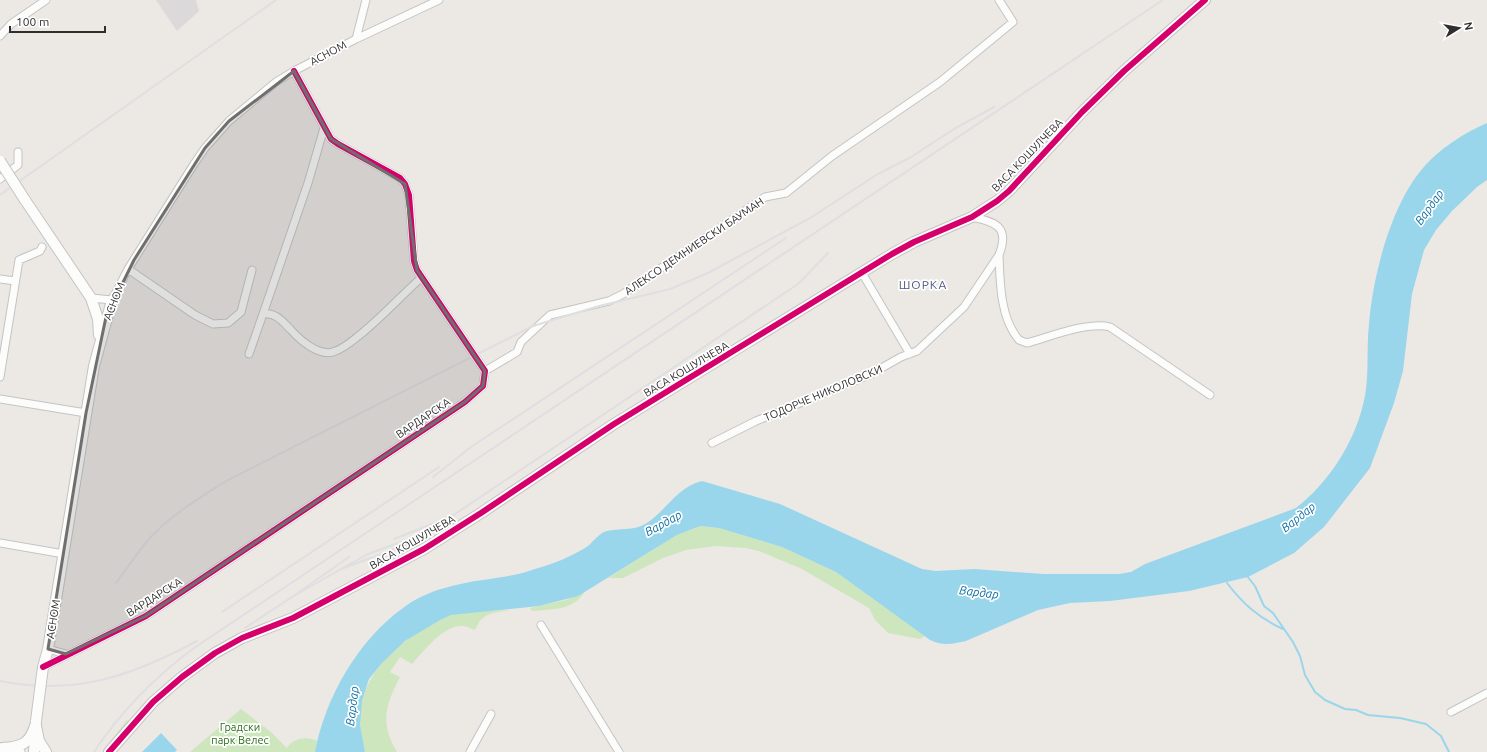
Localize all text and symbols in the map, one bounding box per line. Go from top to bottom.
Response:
scale bar [10,8,105,34]
north arrow [1439,8,1479,48]
text: 100 m [16,15,49,28]
text: N [1462,21,1475,31]
street label: АСНОМ [308,38,348,68]
street label: ВАСА КОШУЛЧЕВА [989,115,1065,194]
water label: Вардар [1412,187,1446,227]
street label: АЛЕКСО ДЕМНИЕВСКИ БАУМАН [622,195,766,297]
district label: ШОРКА [899,278,947,291]
street label: АСНОМ [101,280,127,322]
street label: ВАСА КОШУЛЧЕВА [641,339,731,399]
street label: ТОДОРЧЕ НИКОЛОВСКИ [762,363,884,423]
street label: ВАРДАРСКА [394,395,453,440]
water label: Вардар [1278,500,1318,534]
water label: Вардар [643,508,683,538]
street label: ВАСА КОШУЛЧЕВА [367,512,458,571]
street label: ВАРДАРСКА [124,575,184,619]
water label: Вардар [959,583,999,601]
street label: АСНОМ [44,599,62,639]
water label: Вардар [343,686,361,726]
park label: Градски парк Велес [211,721,269,746]

